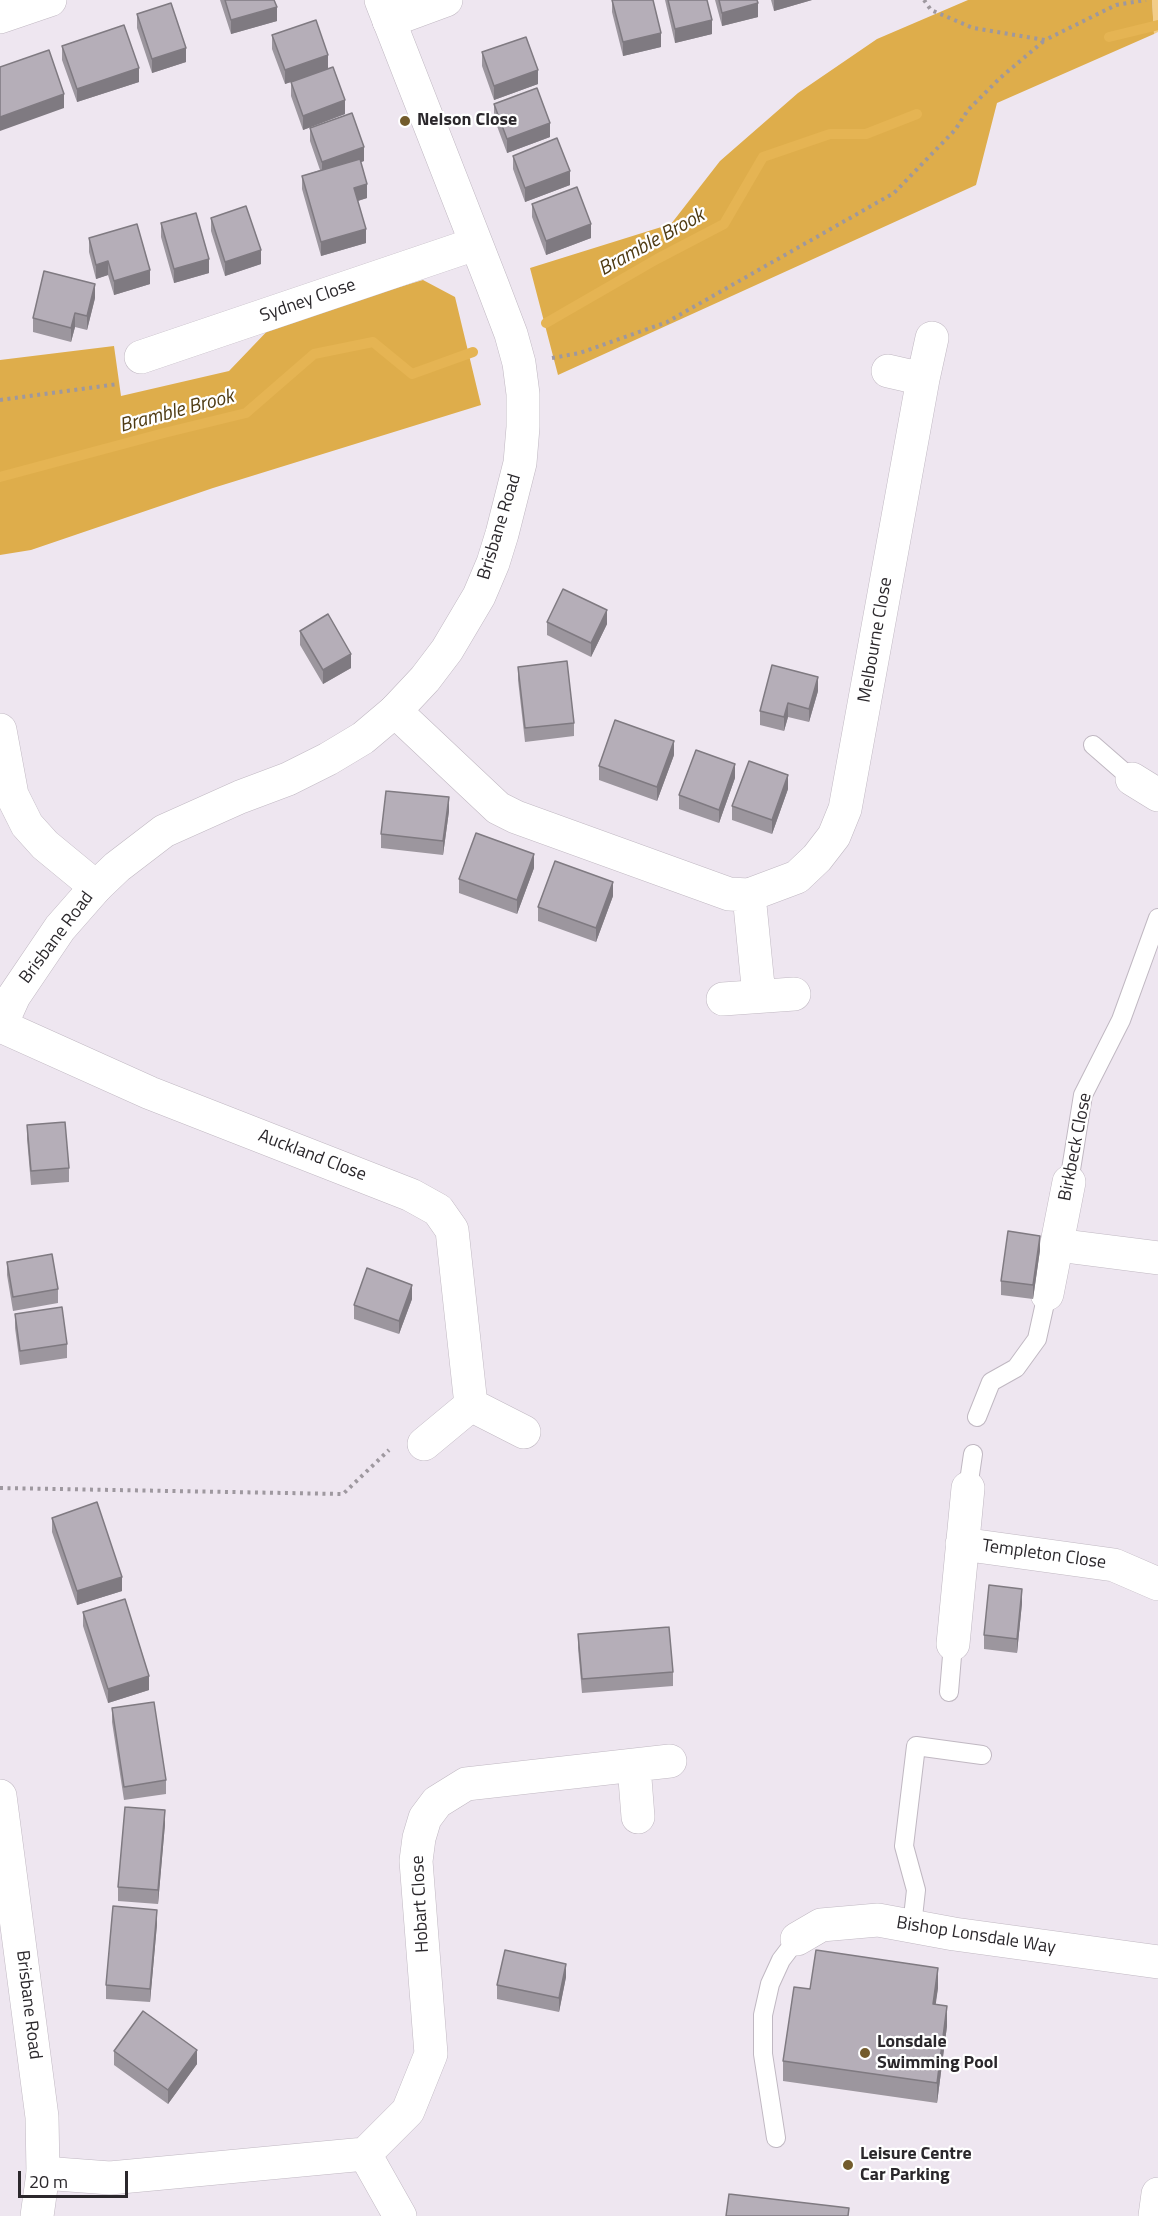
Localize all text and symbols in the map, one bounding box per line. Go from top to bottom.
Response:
place label: Nelson Close [417,110,517,132]
marker: Nelson Close [398,114,412,128]
water label: Bramble Brook [595,204,709,282]
street label: Sydney Close [257,275,359,327]
water label: Bramble Brook [117,385,237,439]
street label: Brisbane Road [474,471,526,583]
street label: Melbourne Close [854,576,898,704]
street label: Brisbane Road [15,888,99,988]
street label: Birkbeck Close [1055,1091,1097,1203]
street label: Auckland Close [255,1125,369,1187]
street label: Templeton Close [981,1536,1107,1574]
street label: Hobart Close [408,1855,434,1953]
street label: Bishop Lonsdale Way [895,1913,1057,1959]
street label: Brisbane Road [11,1949,45,2061]
place label: Lonsdale Swimming Pool [877,2032,998,2074]
marker: Lonsdale Swimming Pool [858,2046,872,2060]
place label: Leisure Centre Car Parking [860,2144,972,2186]
marker: Leisure Centre Car Parking [841,2158,855,2172]
scale bar [21,2159,130,2197]
text: 20 m [29,2168,68,2195]

